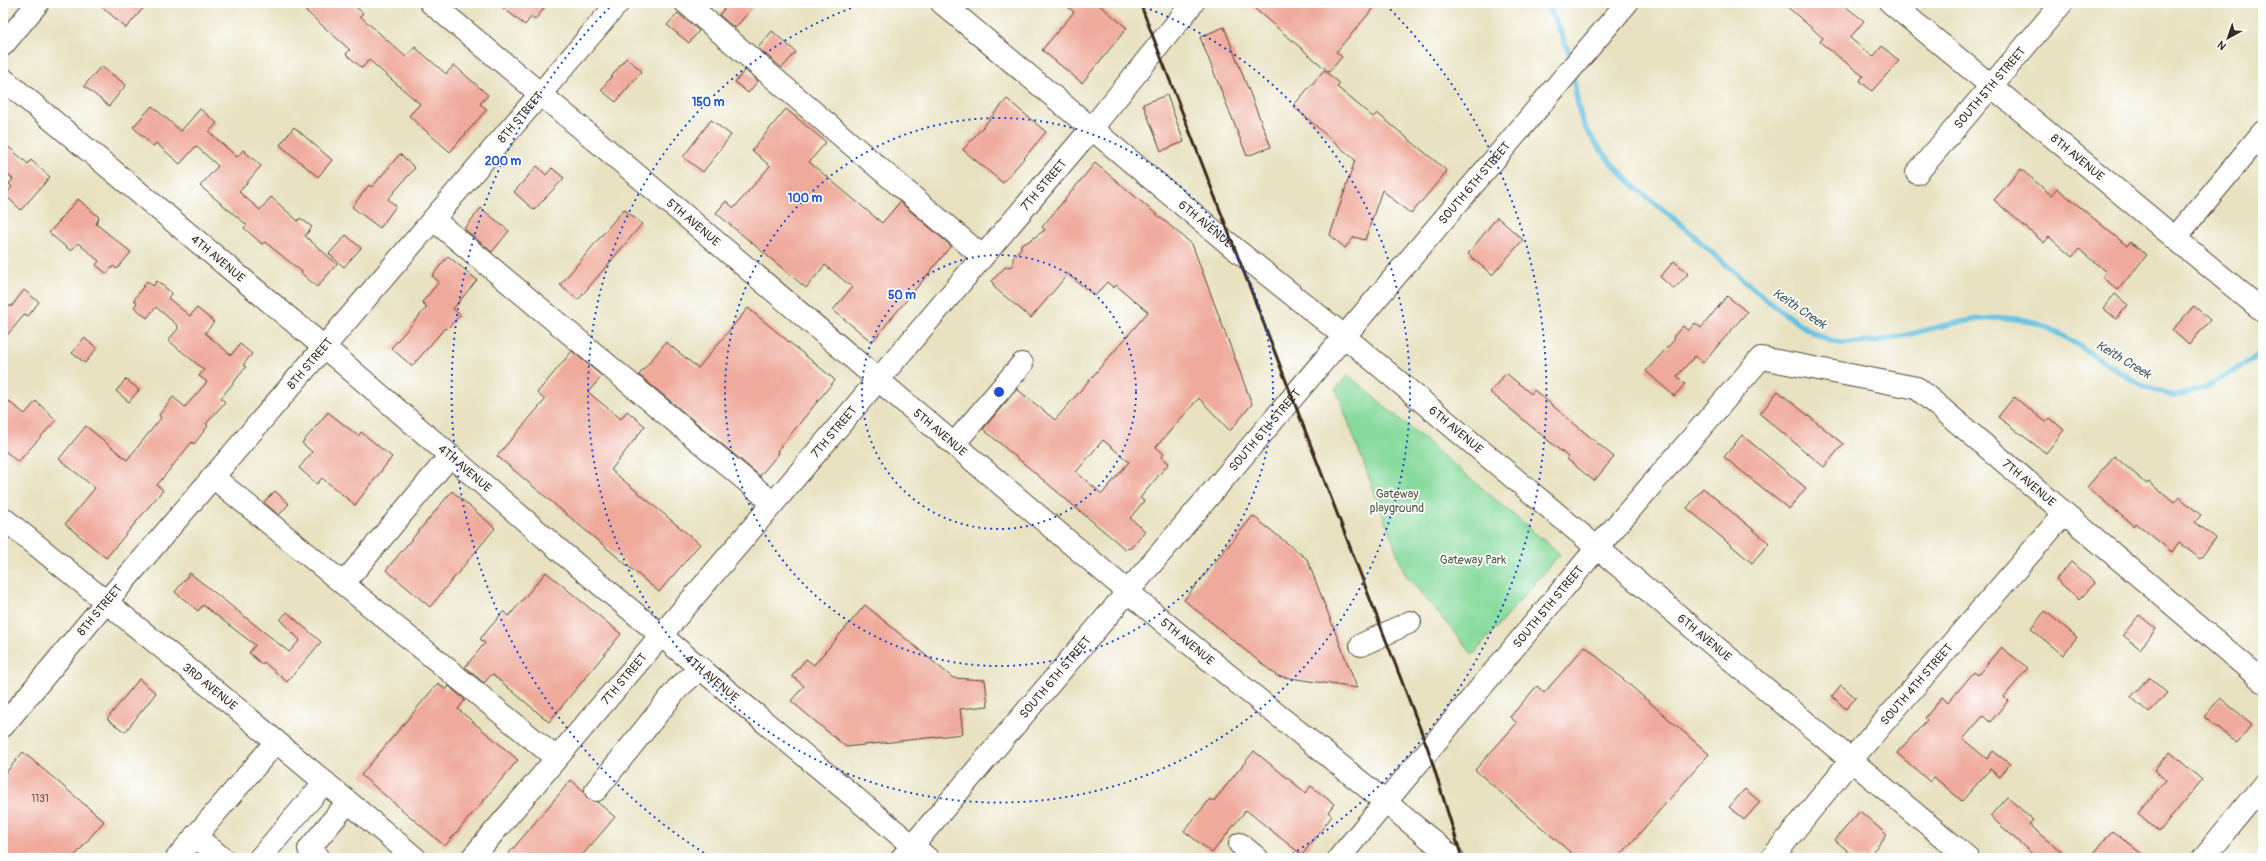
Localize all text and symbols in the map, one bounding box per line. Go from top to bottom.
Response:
north arrow [2208,18,2248,58]
text: N [2214,38,2229,53]
street label: SOUTH 5TH STREET [1951,44,2029,132]
street label: 8TH STREET [495,89,547,146]
text: 150 m [692,95,725,110]
street label: 8TH AVENUE [2047,131,2107,184]
street label: SOUTH 6TH STREET [1436,139,1514,228]
text: 200 m [485,154,522,169]
street label: 7TH STREET [1018,156,1070,214]
text: 100 m [788,191,823,206]
street label: 5TH AVENUE [663,196,723,250]
street label: 6TH AVENUE [1175,197,1235,251]
street label: 4TH AVENUE [187,232,248,286]
water label: Keith Creek [1770,285,1831,333]
text: 50 m [888,288,916,303]
street label: 8TH STREET [284,335,337,393]
water label: Keith Creek [2093,337,2155,383]
centre of rings [992,385,1006,399]
street label: SOUTH 6TH STREET [1226,386,1304,475]
street label: 7TH STREET [808,403,861,461]
street label: 6TH AVENUE [1425,403,1486,457]
street label: 5TH AVENUE [910,406,970,460]
street label: 4TH AVENUE [435,441,494,496]
street label: 7TH AVENUE [1999,456,2059,510]
park label: Gateway playground [1370,487,1424,516]
park label: Gateway Park [1440,553,1506,568]
street label: SOUTH 5TH STREET [1510,562,1587,651]
street label: 8TH STREET [74,581,126,639]
street label: 6TH AVENUE [1674,611,1734,665]
street label: 5TH AVENUE [1157,615,1217,669]
street label: SOUTH 6TH STREET [1017,633,1095,722]
street label: SOUTH 4TH STREET [1877,640,1957,729]
street label: 7TH STREET [598,650,651,708]
street label: 4TH AVENUE [681,651,742,705]
street label: 3RD AVENUE [179,660,240,714]
house number: 1131 [31,793,49,805]

